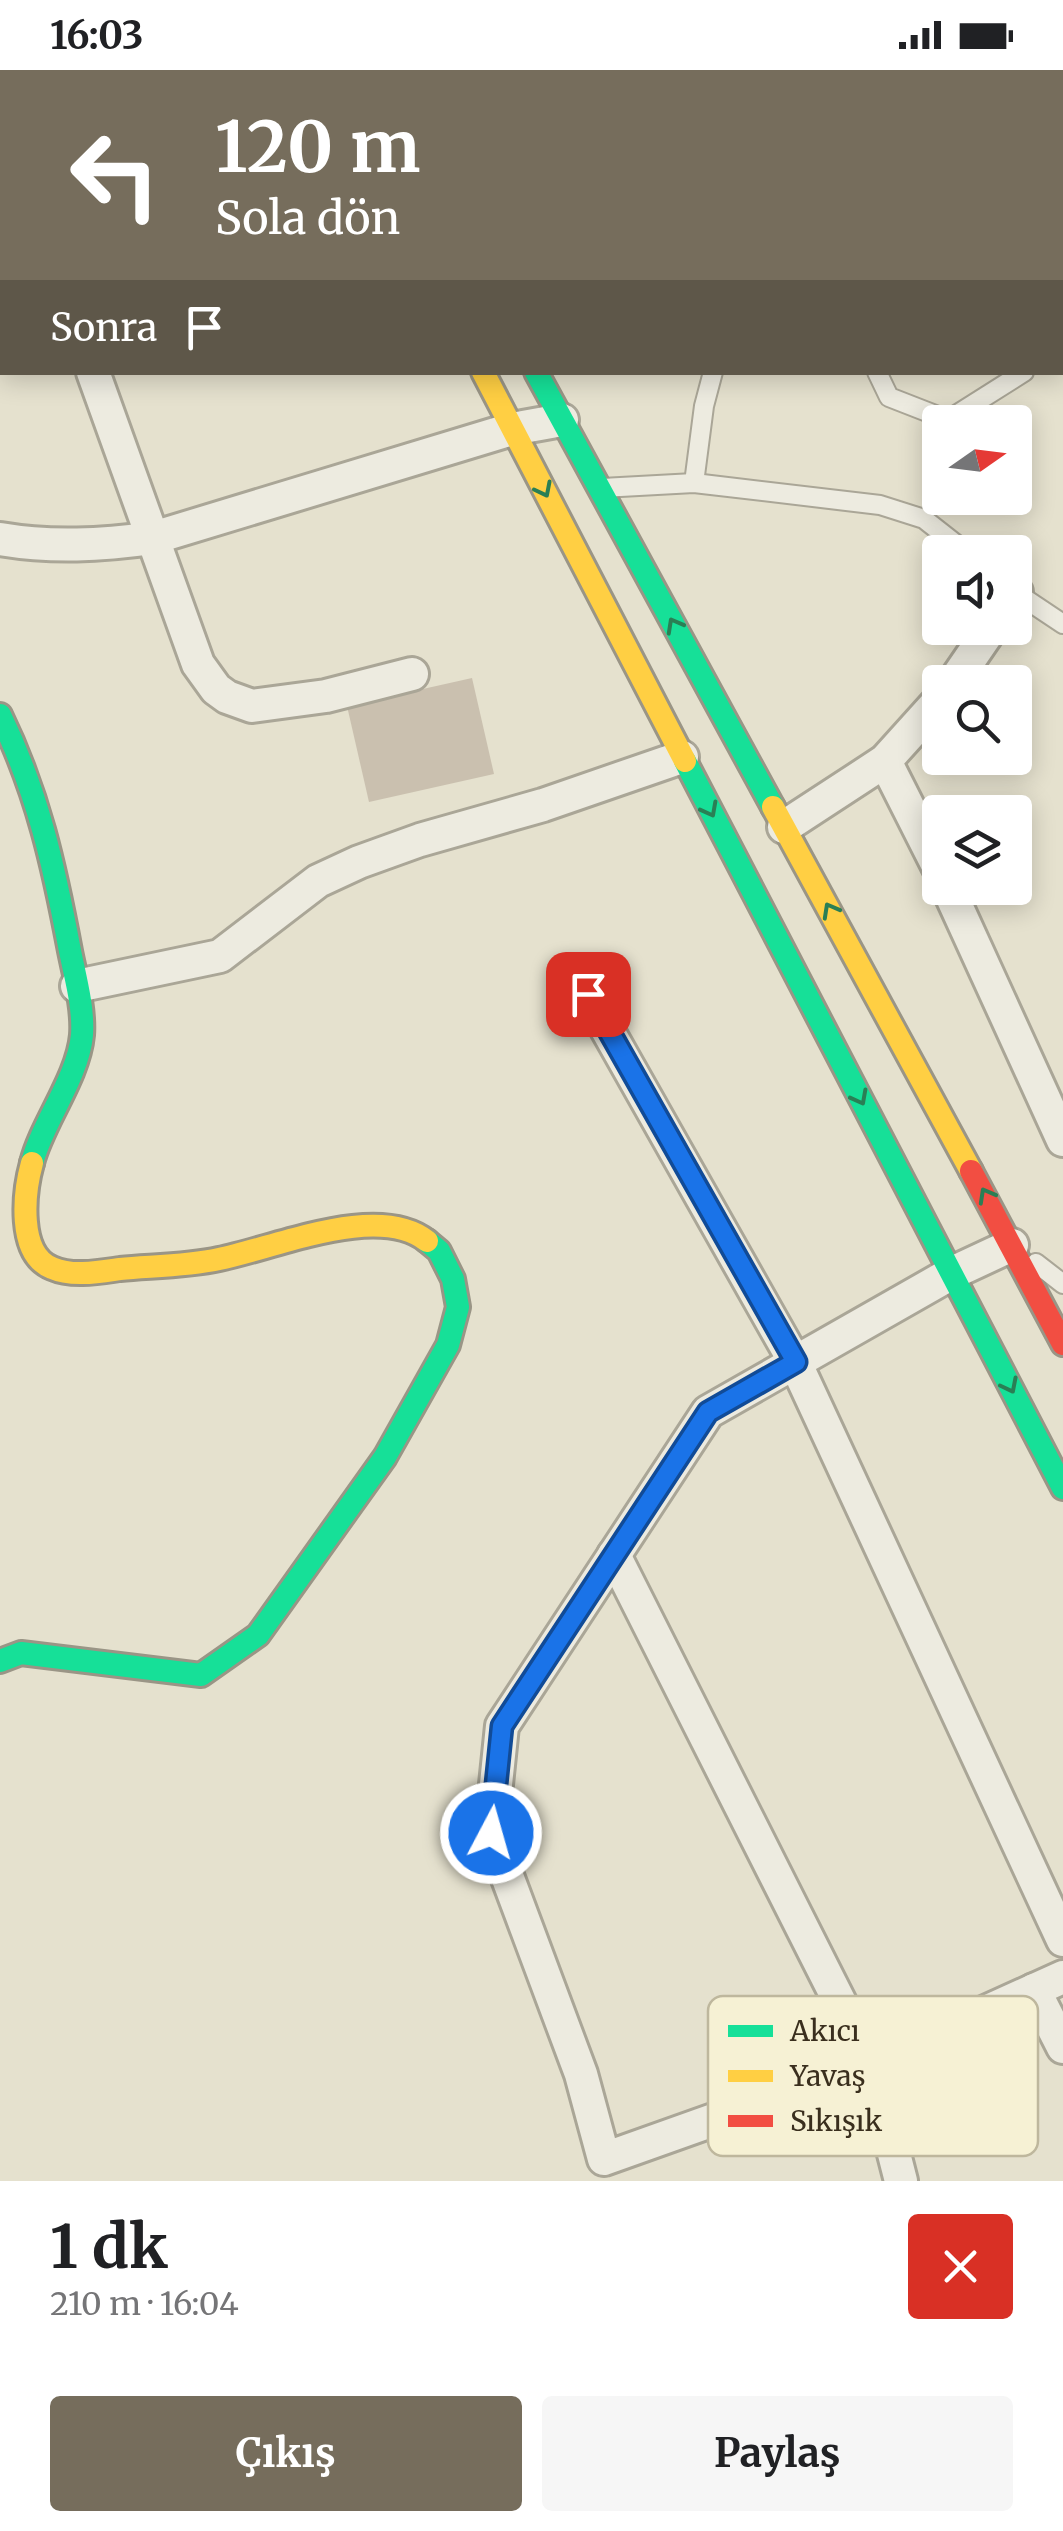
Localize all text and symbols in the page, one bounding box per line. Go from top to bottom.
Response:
text: 16:03 [50,12,143,59]
text: 120 m [215,103,420,191]
icon: left [50,110,180,240]
text: Sola dön [215,190,400,246]
icon: arrive [177,300,232,355]
text: Sonra [50,304,157,351]
north arrow [922,405,1032,515]
map controls [922,405,1032,905]
one-way arrow [532,480,551,498]
button: sound [922,535,1032,645]
one-way arrow [666,618,686,636]
button: search [922,665,1032,775]
button: layers [922,795,1032,905]
one-way arrow [698,799,717,817]
one-way arrow [822,903,842,921]
pin [546,952,631,1037]
icon: arrive [561,967,616,1022]
one-way arrow [848,1087,867,1105]
one-way arrow [978,1188,998,1206]
one-way arrow [998,1376,1017,1394]
position arrow [439,1781,543,1885]
legend [708,1996,1038,2156]
text: Akıcı [789,2013,860,2049]
text: Yavaş [789,2058,865,2094]
text: Sıkışık [790,2103,882,2139]
text: 1 dk [50,2209,168,2284]
button: close [908,2214,1013,2319]
text: 210 m · 16:04 [50,2284,239,2324]
button: Çıkış [50,2396,522,2511]
button: Paylaş [542,2396,1013,2511]

